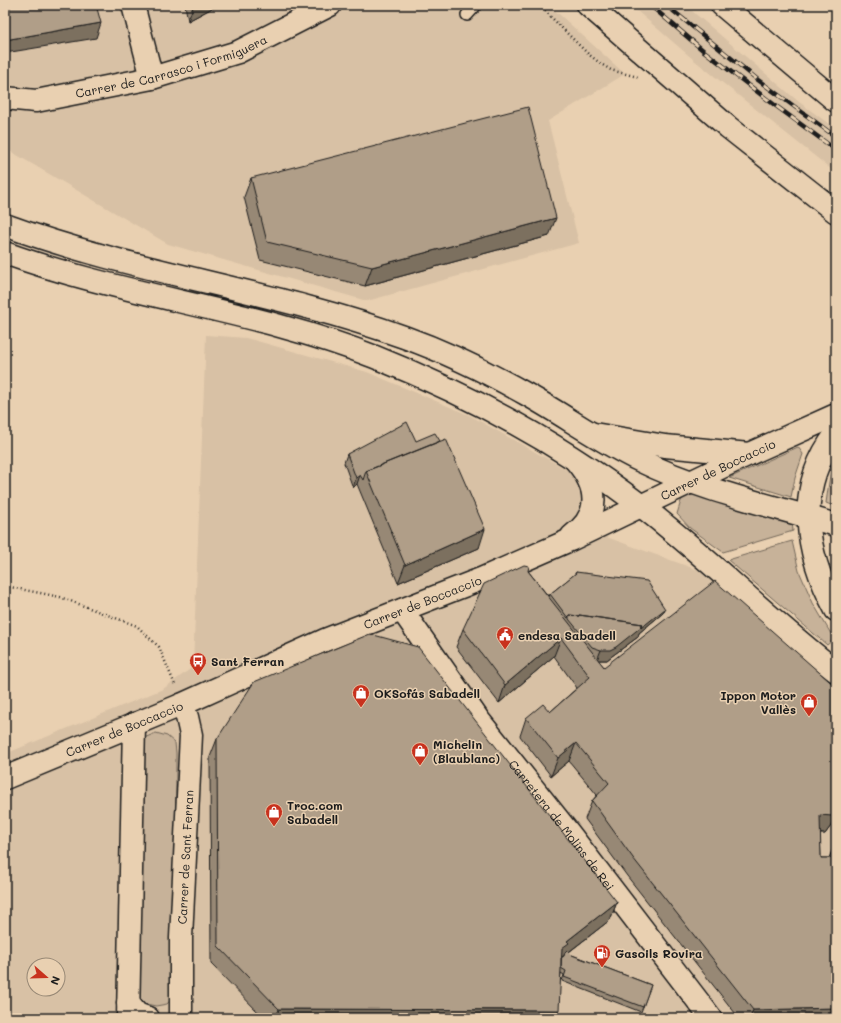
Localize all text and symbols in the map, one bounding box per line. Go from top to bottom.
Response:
street label: Carrer de Carrasco i Formiguera [74,31,269,101]
street label: Carrer de Boccaccio [658,435,778,503]
street label: Carrer de Boccaccio [361,572,484,632]
public building icon: endesa Sabadell [495,625,515,650]
place label: endesa Sabadell [518,627,616,643]
bus stop icon: Sant Ferran [188,651,208,676]
place label: Sant Ferran [211,653,284,669]
shop icon: OKSofás Sabadell [351,683,371,708]
place label: OKSofás Sabadell [374,685,480,701]
place label: Ippon Motor Vallès [720,687,796,717]
shop icon: Ippon Motor Vallès [799,692,819,717]
street label: Carrer de Boccaccio [63,697,185,760]
place label: Michelin (Blaublanc) [433,736,500,766]
shop icon: Michelin (Blaublanc) [410,741,430,766]
street label: Carretera de Molins de Rei [506,756,618,894]
street label: Carrer de Sant Ferran [173,789,197,925]
place label: Troc.com Sabadell [287,797,343,827]
shop icon: Troc.com Sabadell [264,802,284,827]
fuel station icon: Gasoils Rovira [592,943,612,968]
place label: Gasoils Rovira [615,945,702,961]
north arrow [26,957,66,997]
text: N [47,974,64,987]

